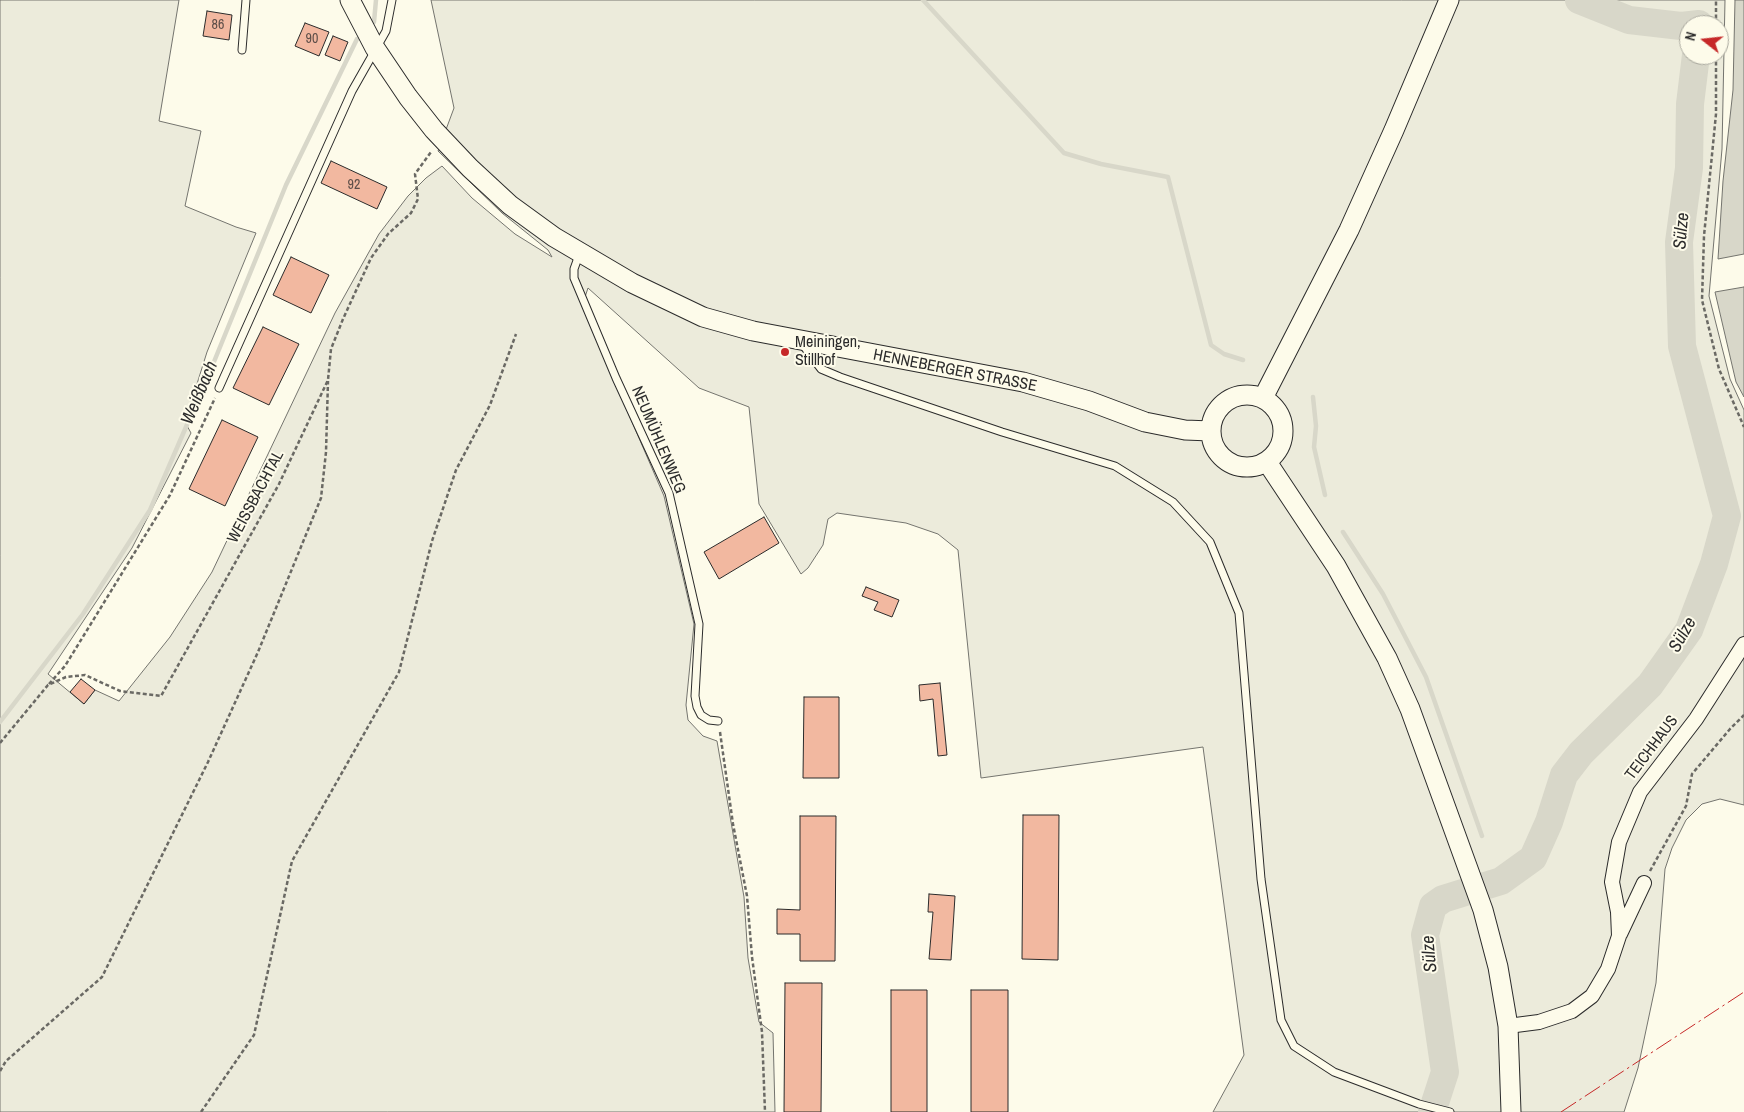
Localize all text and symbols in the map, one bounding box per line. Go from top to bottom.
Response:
north arrow [1679,15,1729,65]
house number: 86 [212,17,224,33]
text: N [1681,30,1700,43]
house number: 90 [306,31,318,47]
house number: 92 [348,177,360,193]
water label: Sülze [1670,212,1694,250]
place label: Meiningen, Stillhof [795,333,861,371]
marker: Meiningen, Stillhof [779,346,791,358]
street label: HENNEBERGER STRASSE [872,346,1038,396]
water label: Weißbach [177,358,223,428]
street label: NEUMÜHLENWEG [627,384,689,496]
street label: WEISSBACHTAL [224,448,288,546]
water label: Sülze [1664,614,1702,656]
street label: TEICHHAUS [1622,712,1682,784]
water label: Sülze [1418,935,1442,973]

